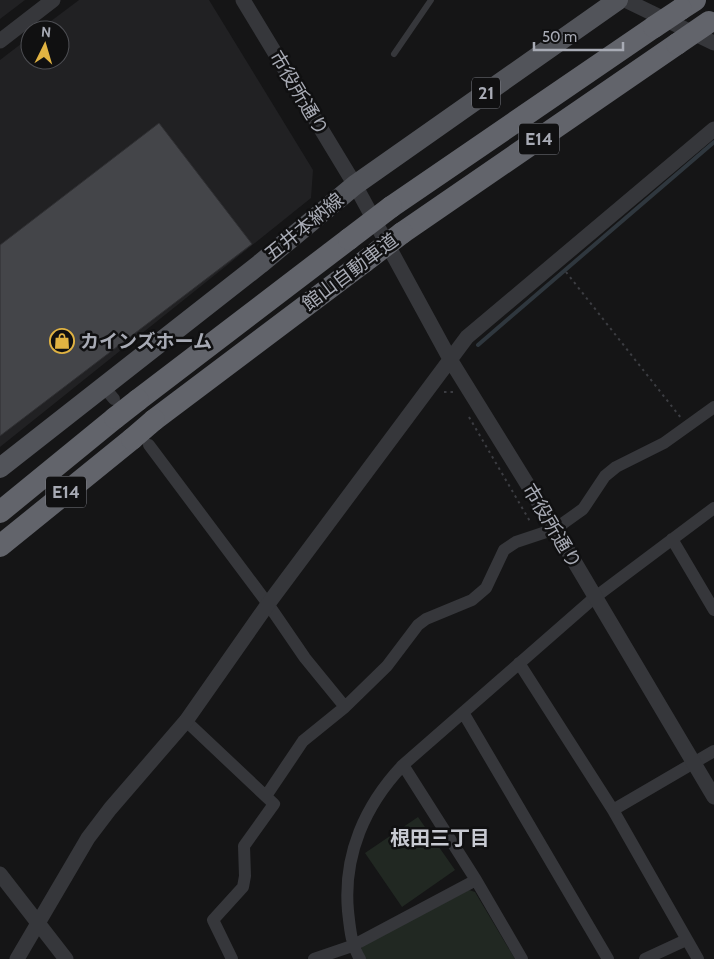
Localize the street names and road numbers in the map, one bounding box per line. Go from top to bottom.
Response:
street label: 市役所通り [265,46,333,140]
road number: 21 [472,78,500,109]
road number: E14 [519,124,559,154]
street label: 五井本納線 [260,188,348,266]
street label: 館山自動車道 [298,229,402,315]
road number: E14 [46,477,86,508]
street label: 市役所通り [518,479,586,573]

